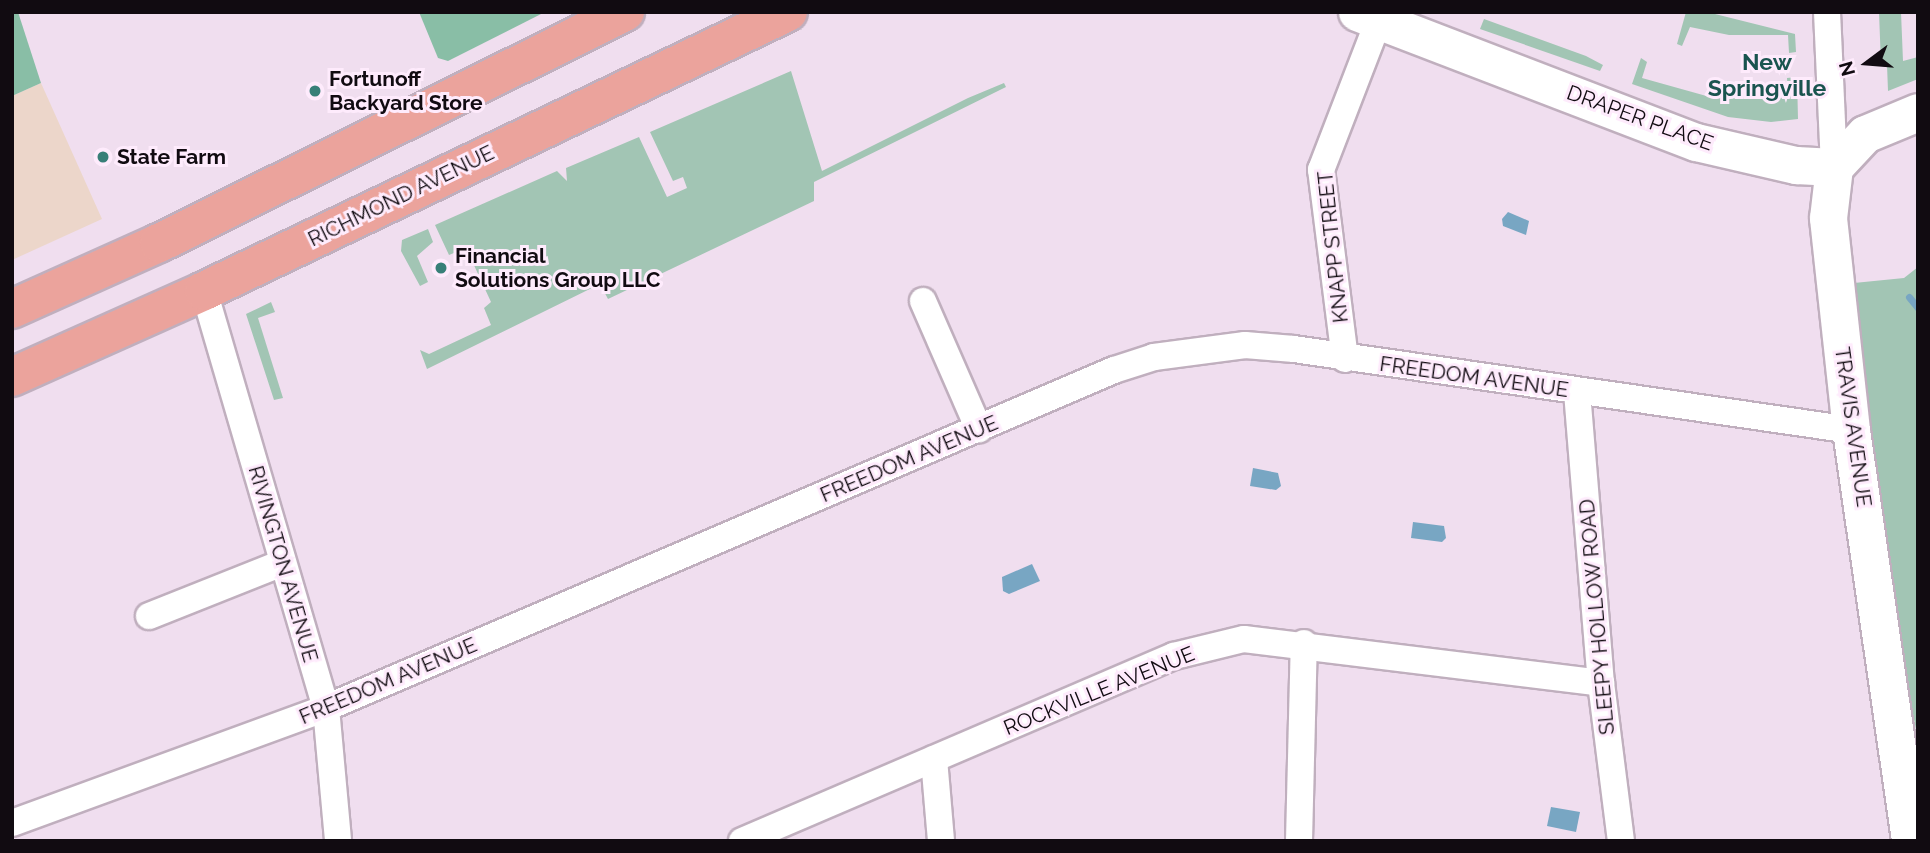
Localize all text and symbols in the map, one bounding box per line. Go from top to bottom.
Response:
north arrow [1832,28,1902,98]
district label: New Springville [1708,48,1826,102]
text: N [1834,59,1859,79]
place label: Fortunoff Backyard Store [329,66,483,116]
street label: DRAPER PLACE [1563,80,1717,156]
marker: Fortunoff Backyard Store [307,83,323,99]
street label: RICHMOND AVENUE [304,140,498,252]
place label: State Farm [117,144,226,170]
marker: State Farm [95,149,111,165]
street label: KNAPP STREET [1312,170,1354,324]
place label: Financial Solutions Group LLC [455,243,660,293]
marker: Financial Solutions Group LLC [433,260,449,276]
street label: TRAVIS AVENUE [1829,345,1877,509]
street label: FREEDOM AVENUE [1378,351,1570,403]
street label: FREEDOM AVENUE [816,410,1002,508]
street label: RIVINGTON AVENUE [243,463,323,665]
street label: SLEEPY HOLLOW ROAD [1574,497,1620,737]
street label: FREEDOM AVENUE [295,632,481,730]
street label: ROCKVILLE AVENUE [1000,641,1198,741]

